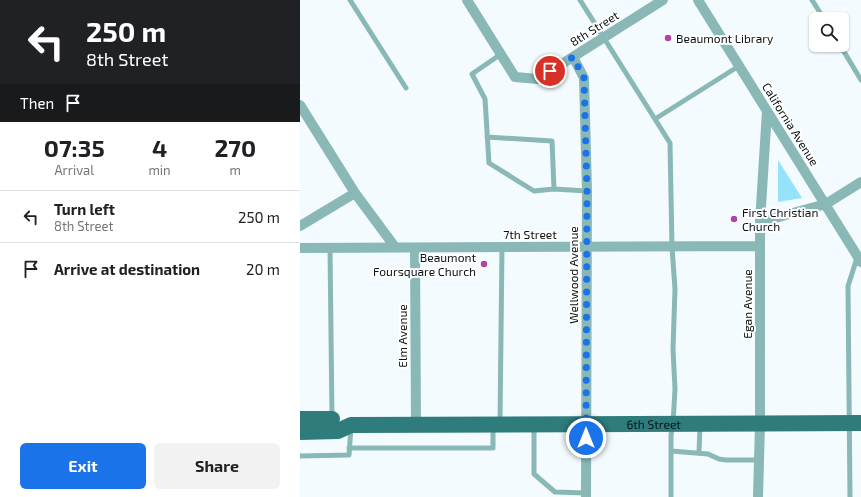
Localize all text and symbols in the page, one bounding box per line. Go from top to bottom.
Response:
street label: 8th Street [567,7,621,48]
map controls [809,12,849,52]
button: search [809,12,849,52]
text: 250 m [86,14,166,48]
icon: left [20,16,72,68]
place label: Beaumont Library [676,31,774,45]
marker: Beaumont Library [663,33,673,43]
text: 8th Street [86,48,168,70]
pin [533,54,567,88]
icon: arrive [539,60,561,82]
street label: California Avenue [760,80,822,168]
icon: arrive [62,92,84,114]
text: Then [20,94,54,112]
text: 07:35 [44,133,105,162]
text: 4 [152,133,167,162]
text: 270 [214,133,256,162]
text: Arrival [54,162,94,178]
text: min [148,162,171,178]
text: m [230,162,241,178]
text: Turn left [54,200,115,218]
place label: First Christian Church [742,205,818,233]
icon: left [20,206,42,228]
text: 250 m [238,208,280,226]
marker: First Christian Church [729,214,739,224]
text: 8th Street [54,218,113,234]
street label: Wellwood Avenue [566,226,580,324]
street label: 7th Street [503,227,557,241]
place label: Beaumont Foursquare Church [373,250,476,278]
icon: arrive [20,258,42,280]
marker: Beaumont Foursquare Church [479,259,489,269]
text: Arrive at destination [54,260,200,278]
text: 20 m [246,260,280,278]
street label: Egan Avenue [740,269,754,339]
street label: Elm Avenue [395,304,409,368]
position arrow [565,417,607,459]
street label: 6th Street [626,417,681,431]
button: Exit [20,443,146,489]
button: Share [154,443,280,489]

